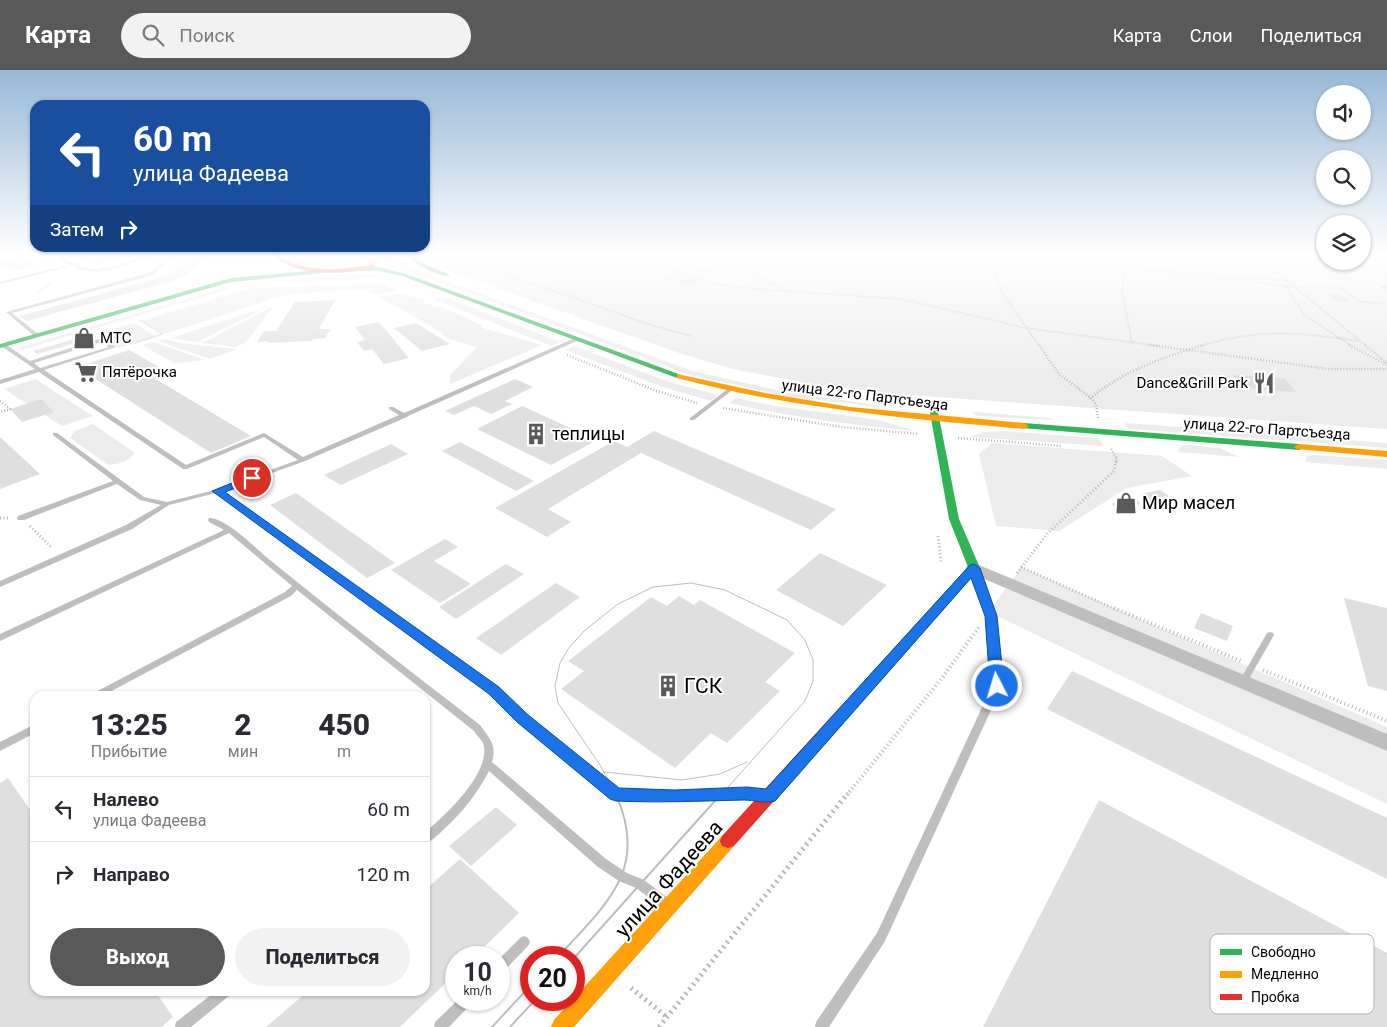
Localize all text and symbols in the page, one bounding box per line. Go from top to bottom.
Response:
search box [121,13,471,58]
text: Карта [25,21,91,49]
icon: search [139,21,167,49]
text: Поиск [179,24,235,47]
text: Карта [1113,25,1162,46]
text: Слои [1190,25,1233,46]
text: Поделиться [1261,25,1362,46]
map controls [1316,85,1371,270]
button: sound [1316,85,1371,140]
text: 60 m [133,119,212,160]
icon: left [50,120,115,185]
button: search [1316,150,1371,205]
text: улица Фадеева [133,161,289,186]
icon: right [114,215,142,243]
button: layers [1316,215,1371,270]
text: Затем [50,218,104,241]
shop icon: МТС [71,325,97,351]
place label: МТС [100,329,132,347]
supermarket icon: Пятёрочка [73,359,99,385]
place label: Пятёрочка [102,363,177,381]
restaurant icon: Dance&Grill Park [1251,370,1277,396]
place label: Dance&Grill Park [1136,374,1248,392]
street label: улица 22-го Партсъезда [781,376,949,414]
street label: улица 22-го Партсъезда [1183,414,1351,444]
building icon: теплицы [523,421,549,447]
place label: теплицы [552,423,625,444]
pin [231,457,273,499]
icon: arrive [238,464,266,492]
shop icon: Мир масел [1113,490,1139,516]
place label: Мир масел [1142,492,1235,513]
position arrow [970,659,1022,711]
building icon: ГСК [655,673,681,699]
place label: ГСК [684,674,723,698]
text: 13:25 [90,707,168,742]
text: 2 [234,707,252,742]
text: 450 [318,707,370,742]
text: Прибытие [91,742,167,761]
text: мин [228,742,258,761]
text: m [337,742,351,761]
text: Налево [93,788,159,811]
icon: left [50,795,78,823]
text: 60 m [367,798,410,821]
text: улица Фадеева [93,811,206,830]
street label: улица Фадеева [610,816,728,942]
icon: right [50,860,78,888]
text: Направо [93,863,170,886]
text: 120 m [357,863,410,886]
button: Выход [50,928,225,986]
button: Поделиться [235,928,410,986]
legend [1210,934,1374,1014]
text: Свободно [1251,944,1316,960]
speed limit sign: 20 [520,946,585,1011]
text: 10 [463,958,492,987]
text: Медленно [1251,966,1319,982]
text: km/h [463,984,492,998]
text: Пробка [1251,989,1300,1005]

